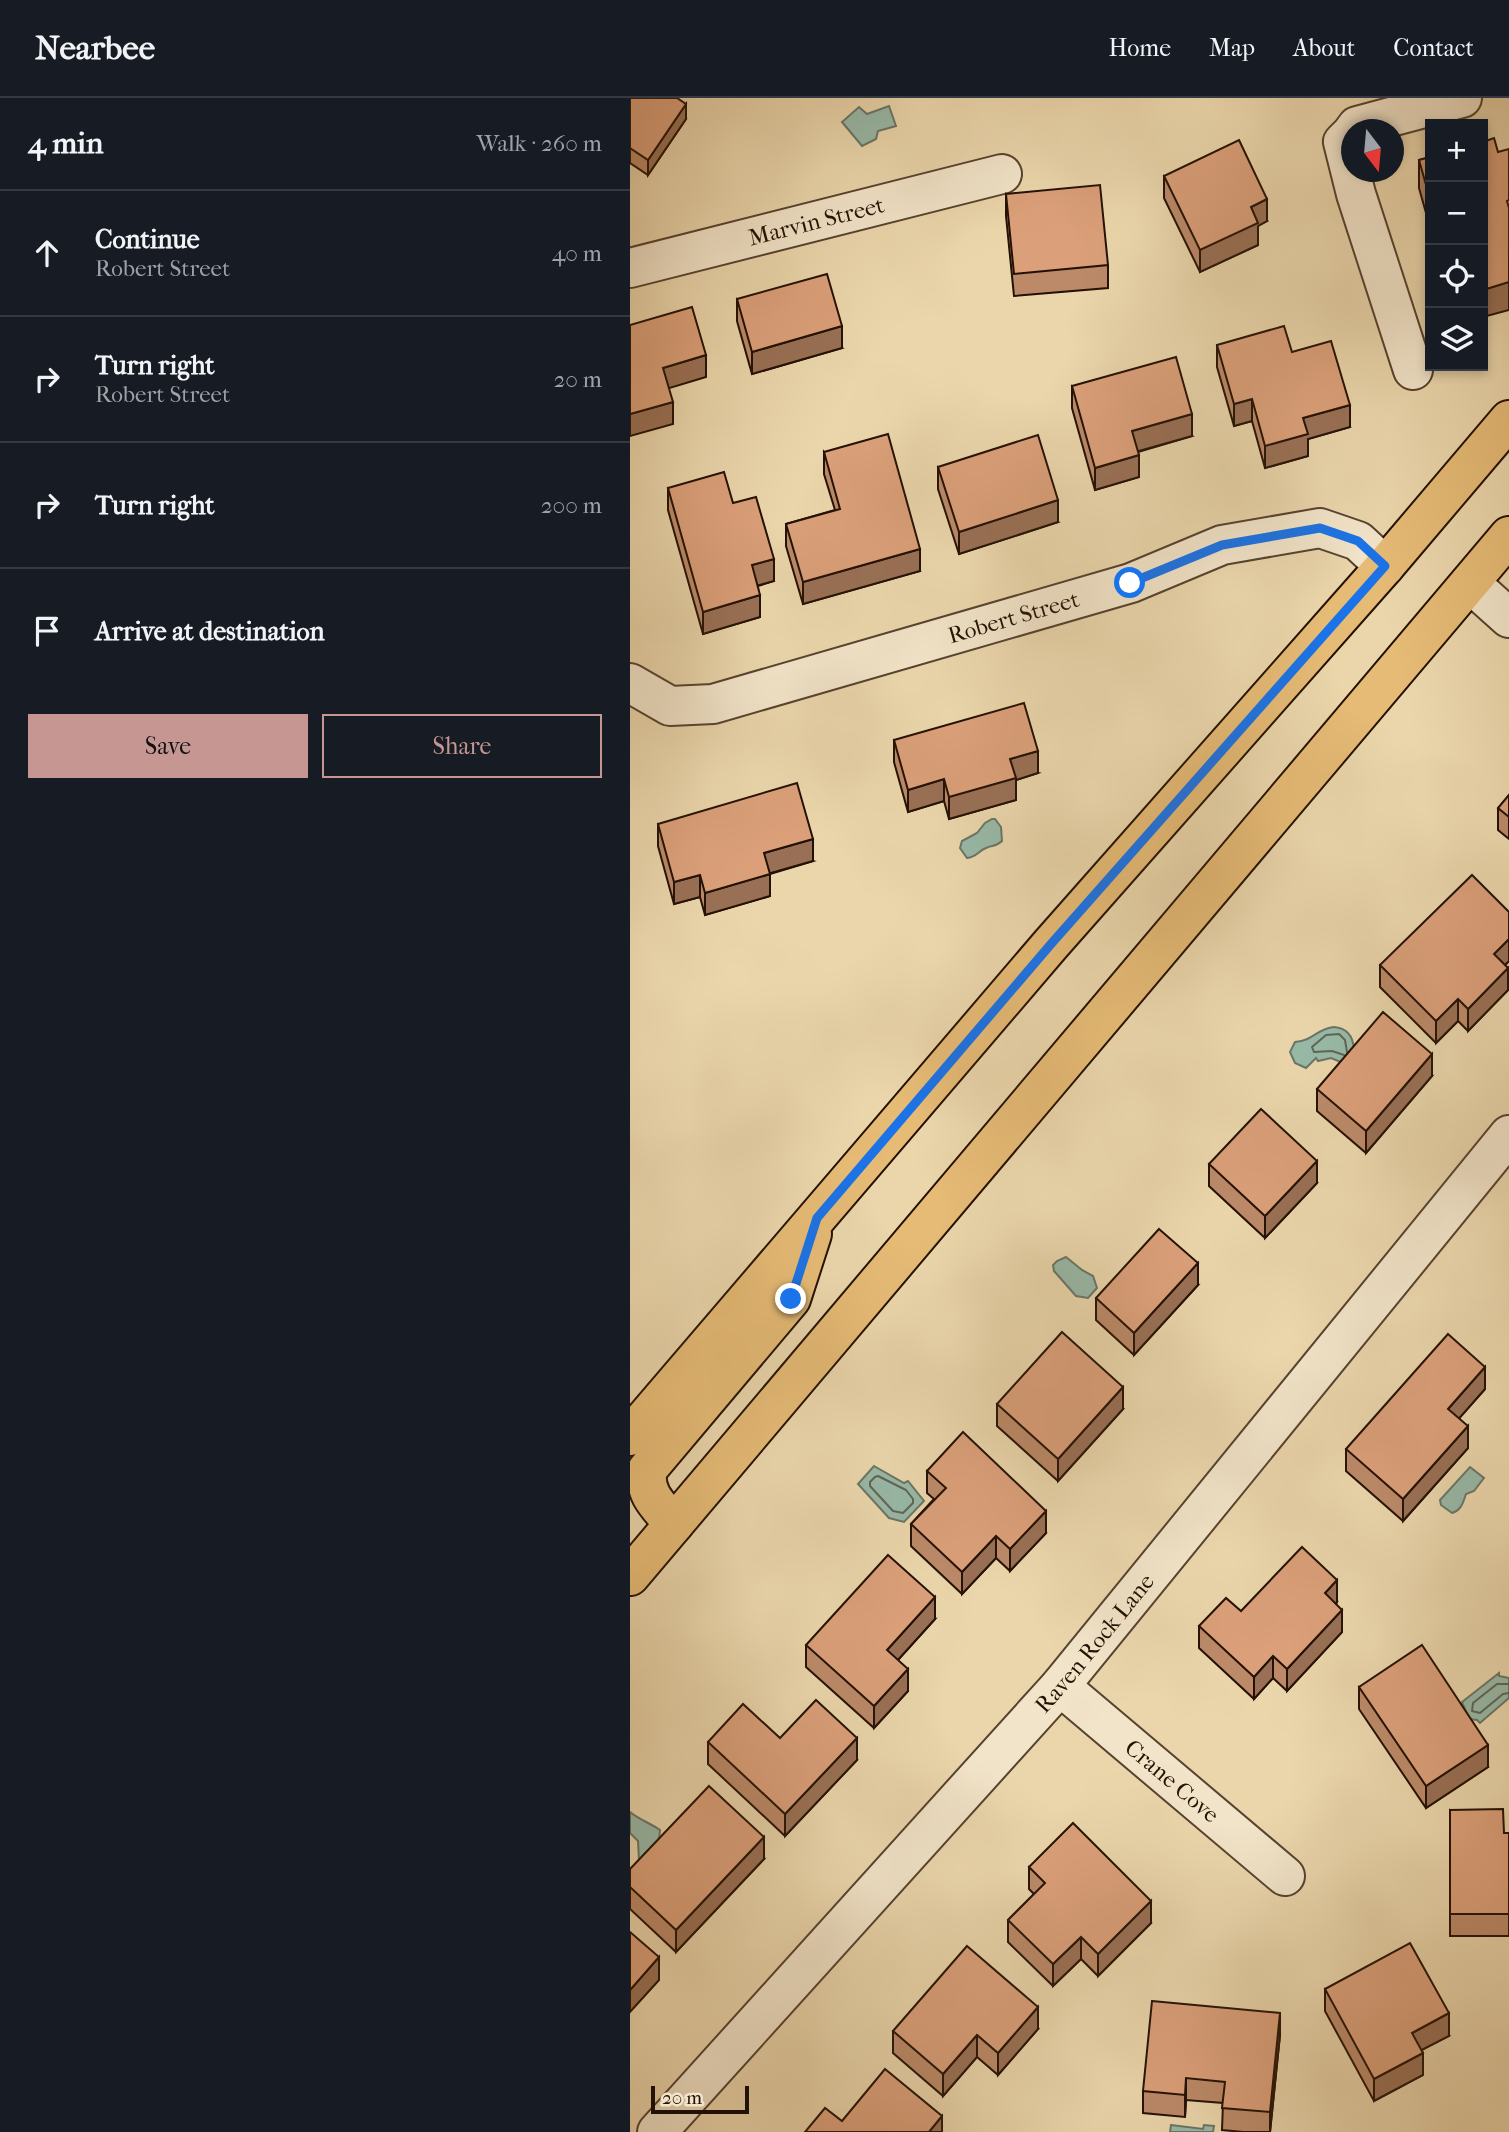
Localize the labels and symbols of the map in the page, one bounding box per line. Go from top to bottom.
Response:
north arrow [1341,119,1404,182]
street label: Marvin Street [746,191,887,252]
route start [1114,567,1145,598]
street label: Robert Street [945,586,1082,649]
route end [775,1283,806,1314]
street label: Raven Rock Lane [1029,1568,1160,1719]
street label: Crane Cove [1120,1734,1224,1829]
scale bar [651,2083,749,2115]

